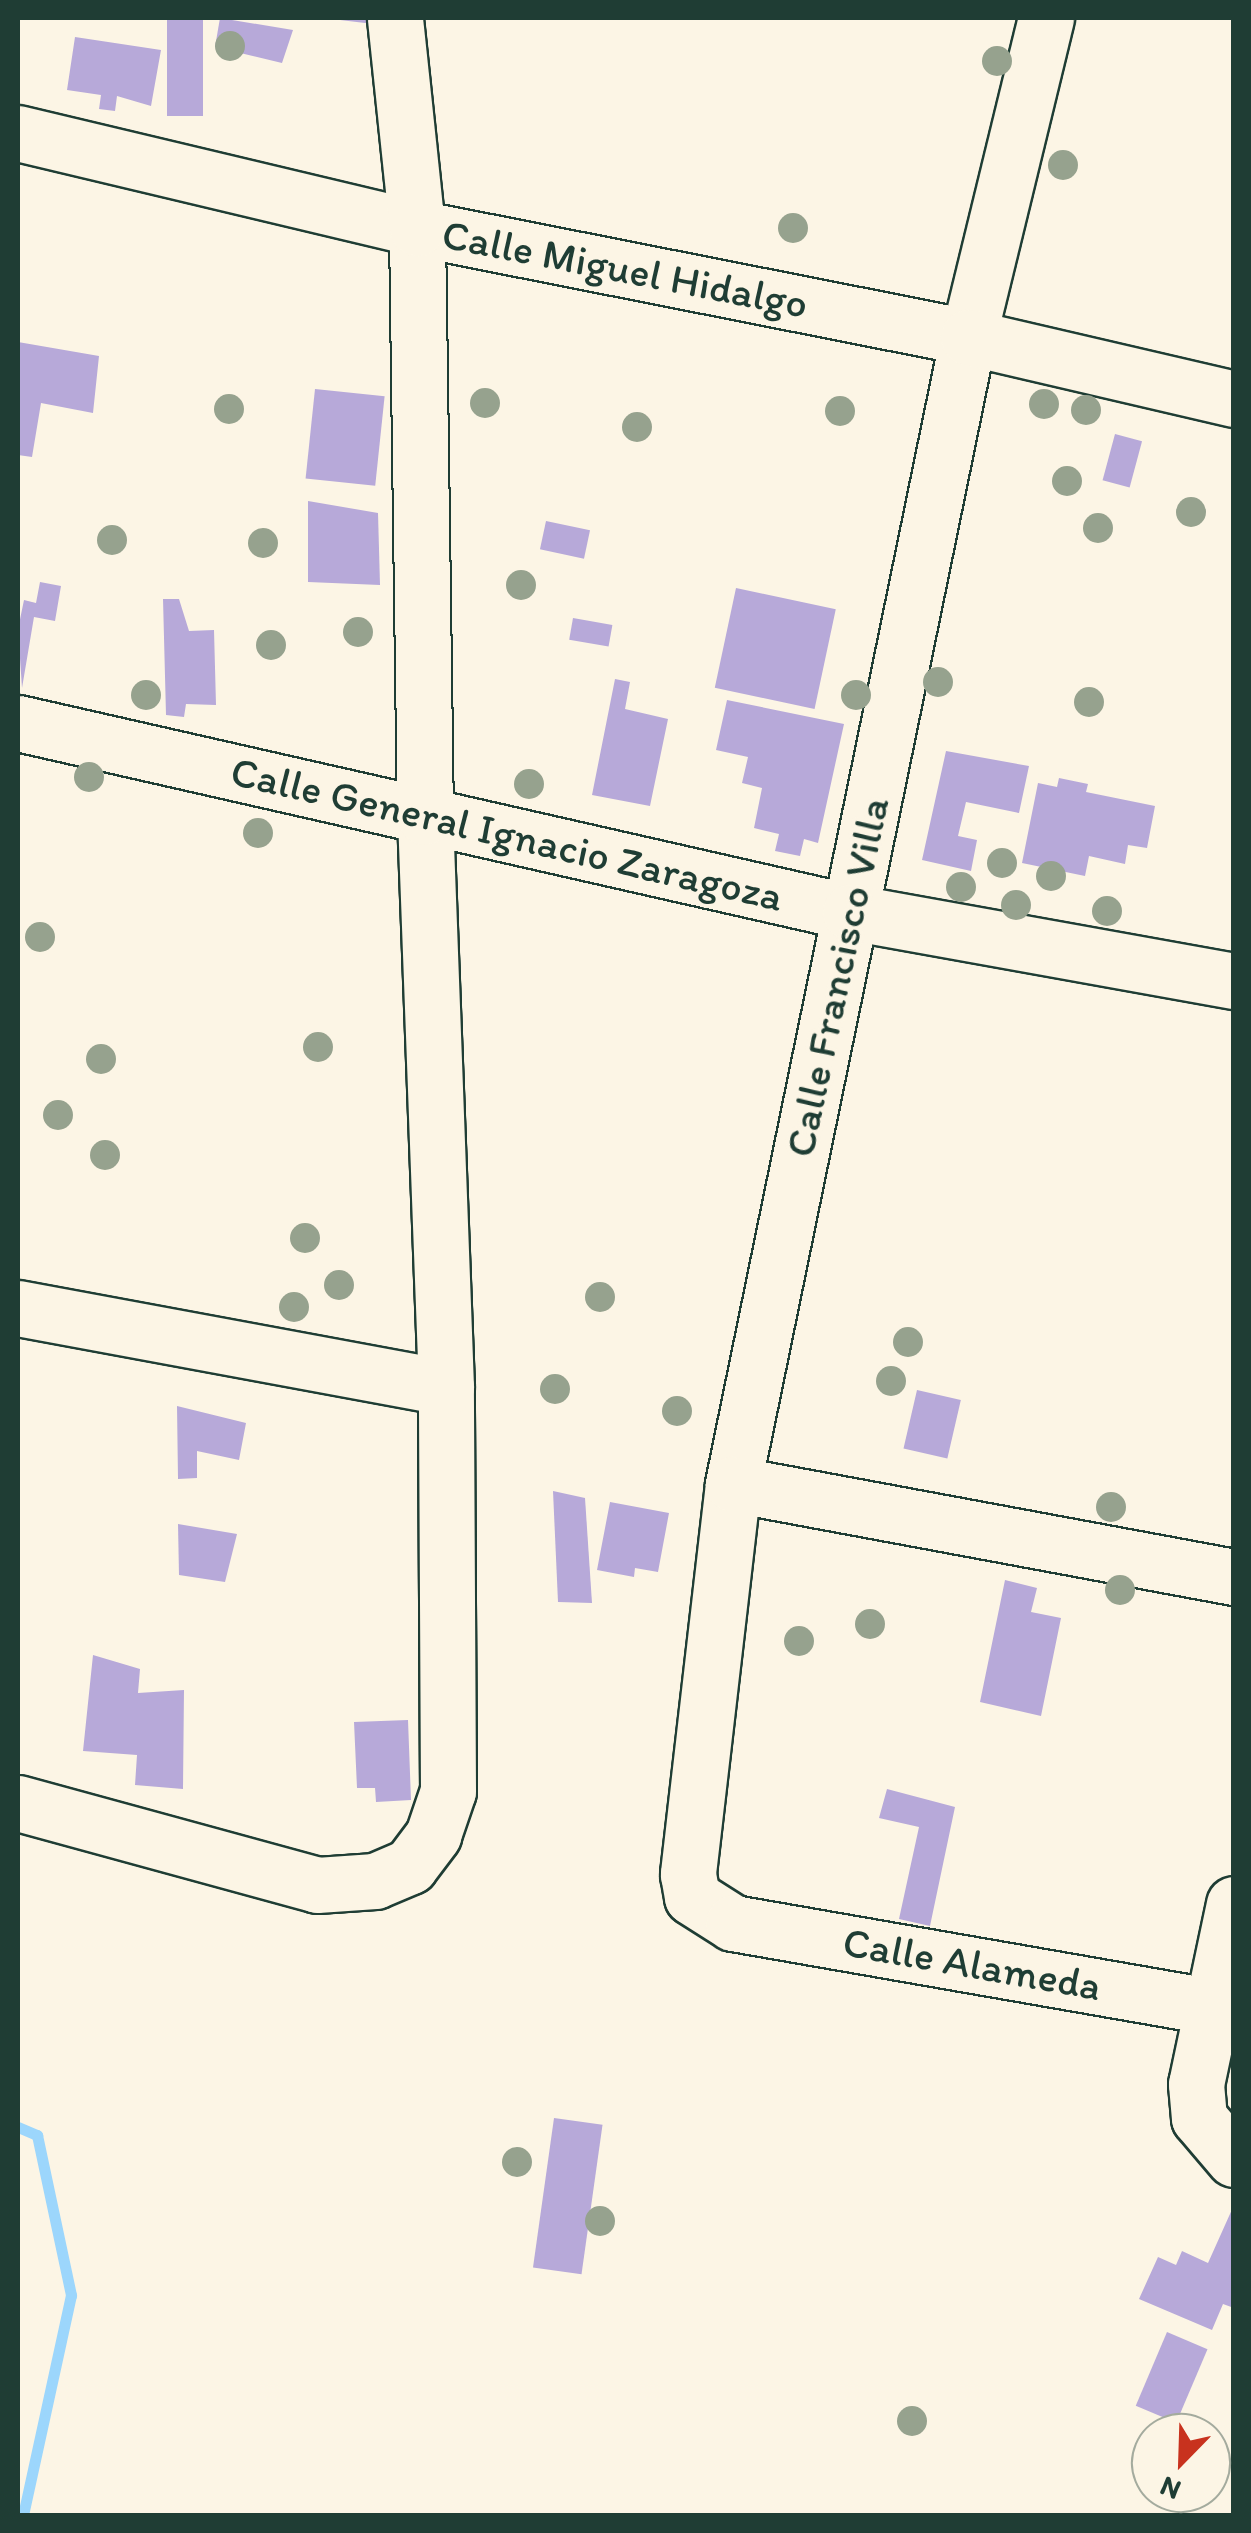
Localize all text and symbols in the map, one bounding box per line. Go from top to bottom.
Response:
street label: Calle Miguel Hidalgo [438,209,812,329]
street label: Calle General Ignacio Zaragoza [227,746,787,922]
street label: Calle Francisco Villa [775,794,899,1160]
street label: Calle Alameda [839,1917,1105,2011]
north arrow [1131,2413,1231,2513]
text: N [1155,2469,1185,2508]

